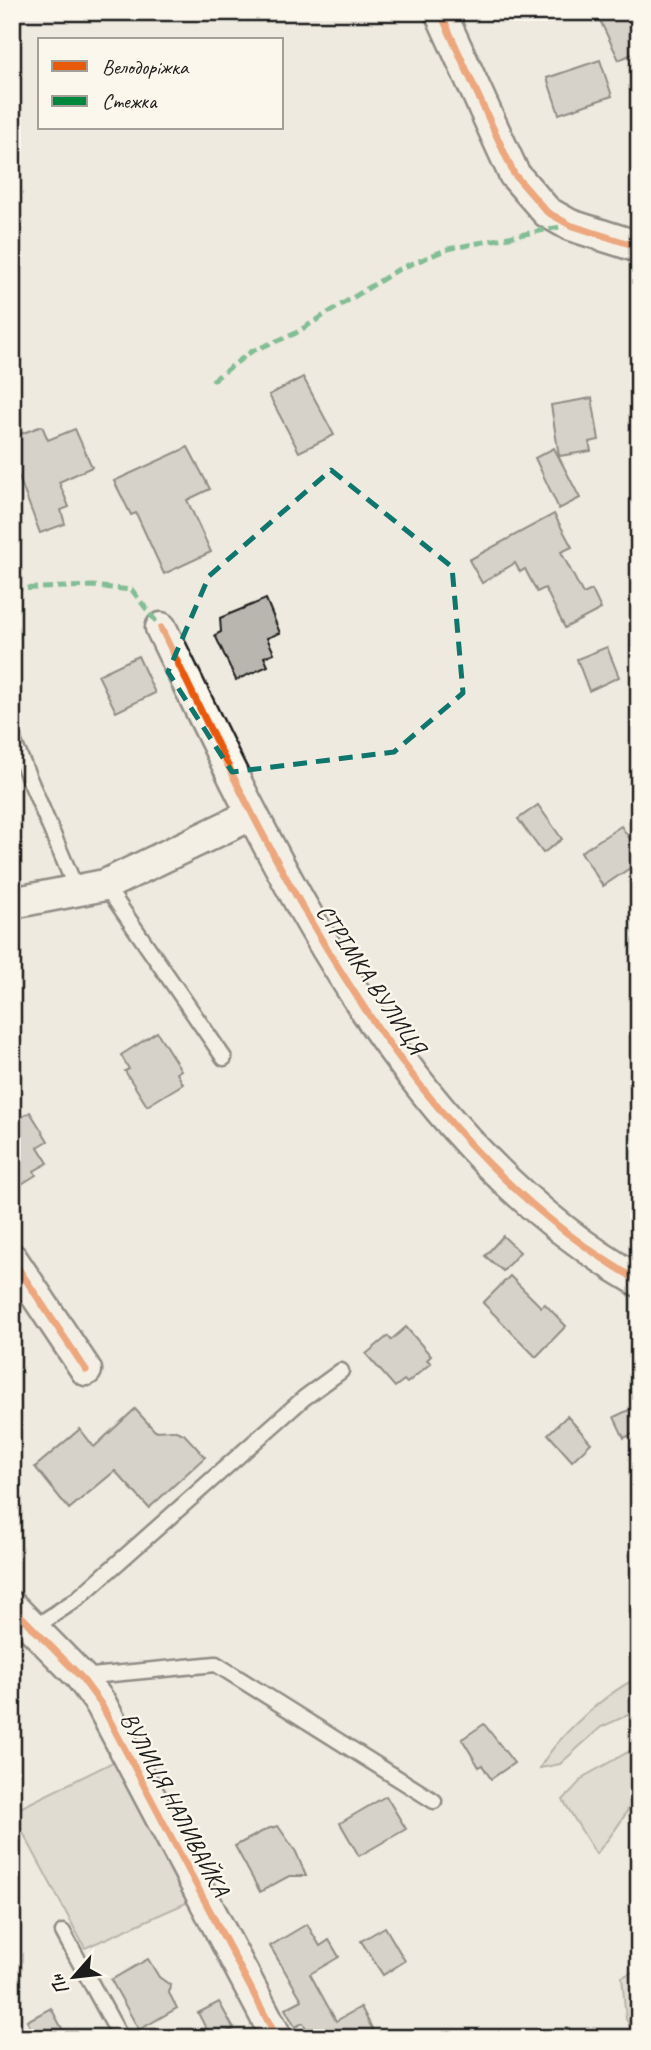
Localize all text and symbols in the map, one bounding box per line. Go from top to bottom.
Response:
legend [38,38,284,130]
text: Велодоріжка [102,54,190,80]
text: Стежка [102,88,158,114]
street label: СТРІМКА ВУЛИЦЯ [310,898,434,1063]
street label: ВУЛИЦЯ НАЛИВАЙКА [114,1707,237,1902]
north arrow [38,1941,108,2011]
text: Пн [44,1969,75,1999]

